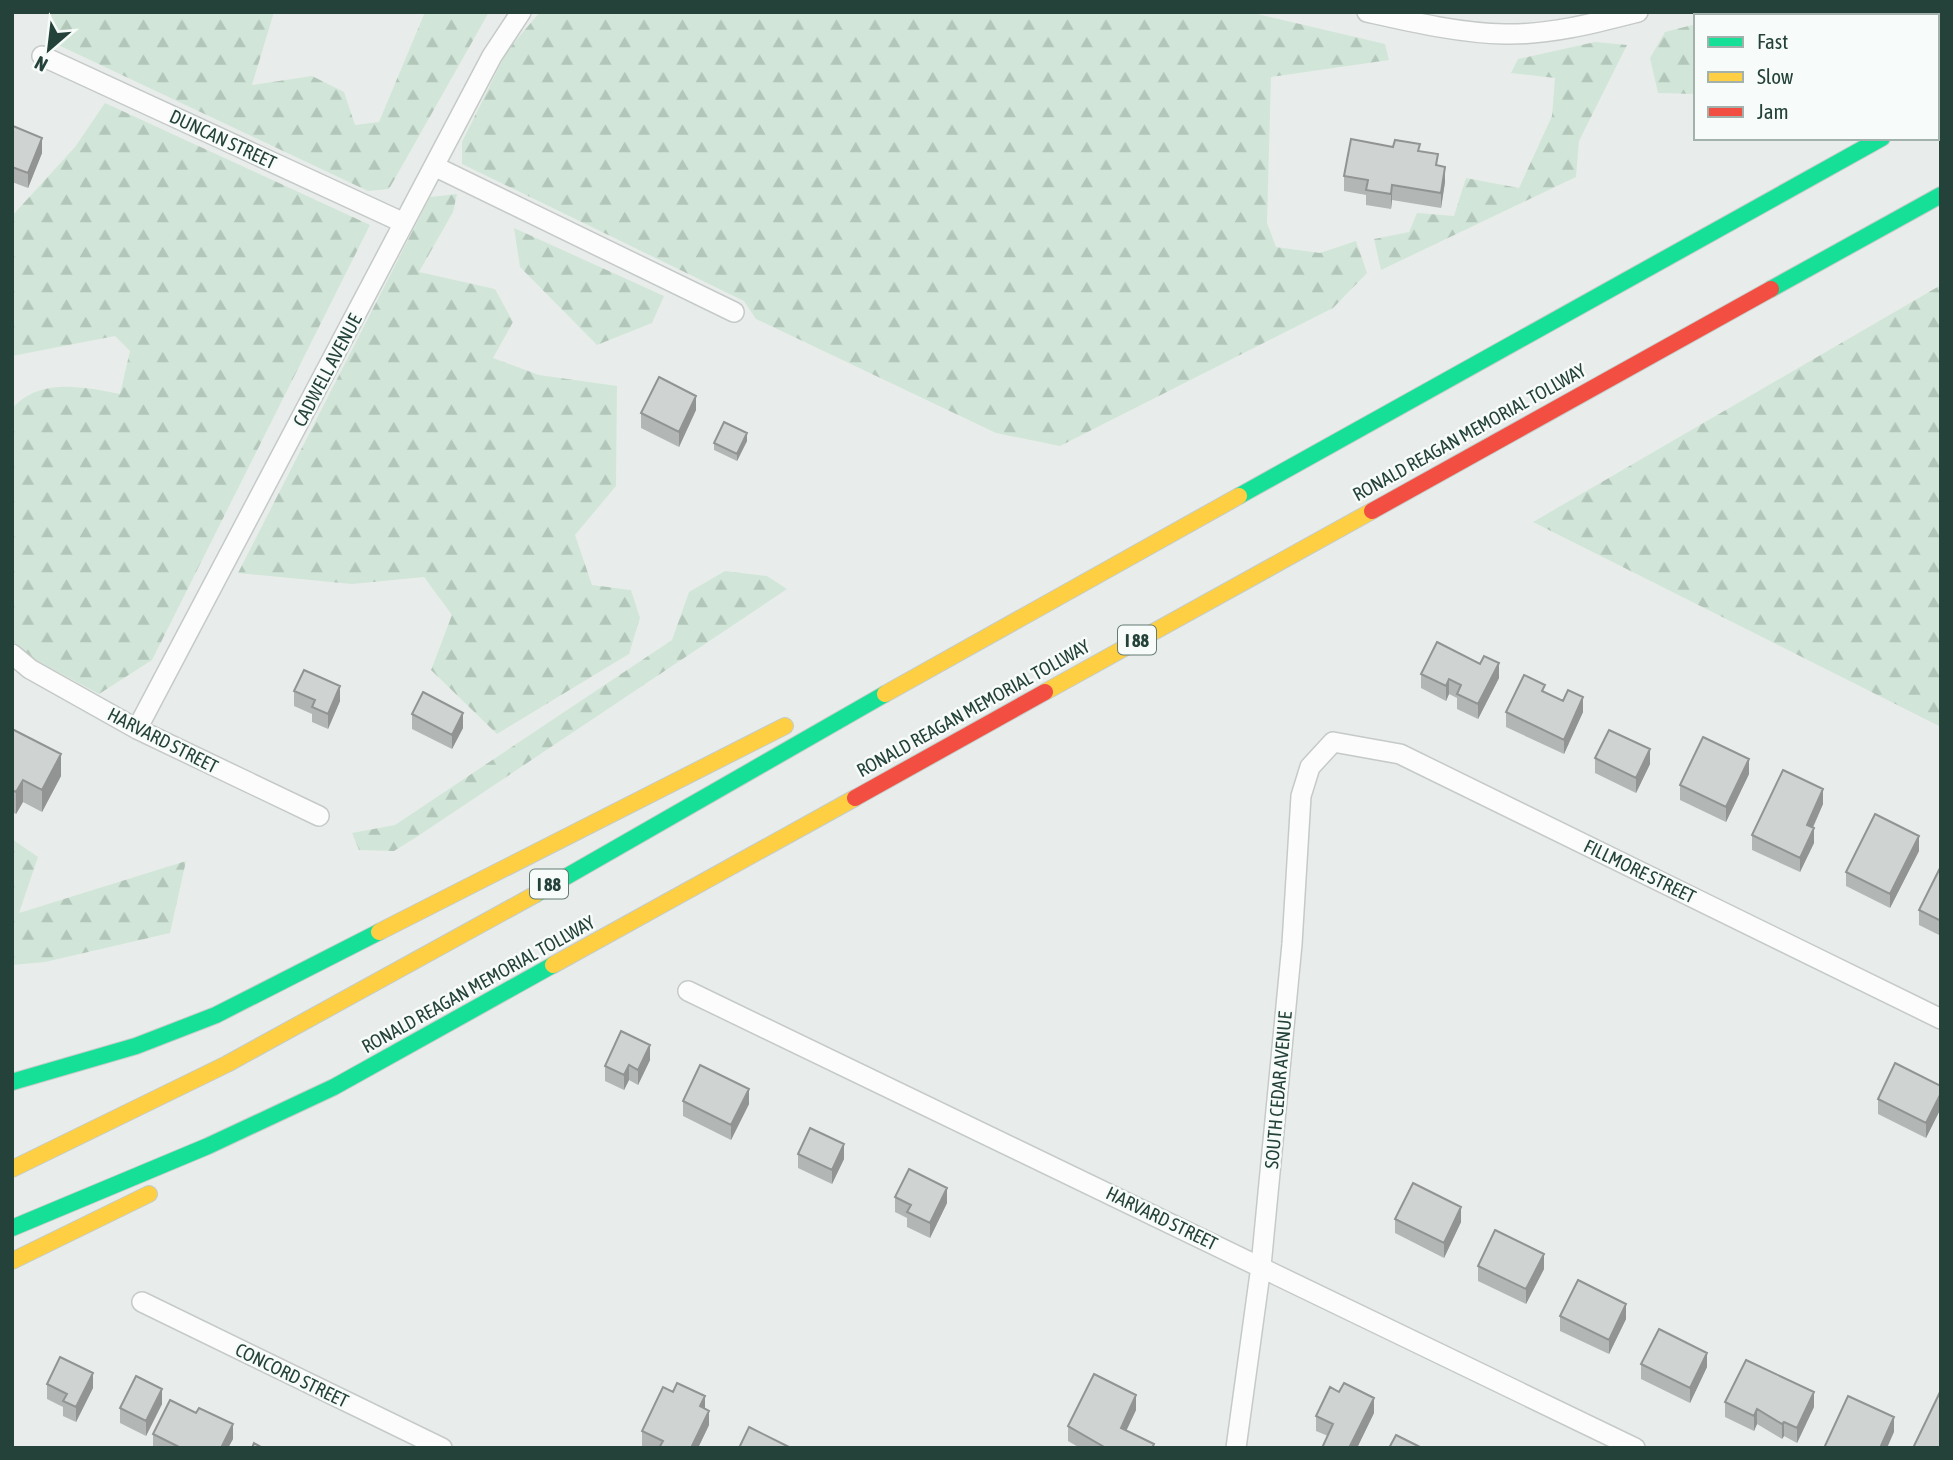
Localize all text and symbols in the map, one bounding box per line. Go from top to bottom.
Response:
north arrow [14,14,84,84]
legend [1694,14,1939,140]
text: Fast [1757,29,1788,53]
text: N [31,52,51,76]
text: Slow [1757,64,1794,88]
text: Jam [1757,99,1789,123]
street label: DUNCAN STREET [166,105,280,174]
street label: CADWELL AVENUE [288,310,366,430]
street label: RONALD REAGAN MEMORIAL TOLLWAY [1349,358,1590,505]
road number: I 88 [1118,626,1156,654]
street label: RONALD REAGAN MEMORIAL TOLLWAY [853,634,1094,781]
street label: HARVARD STREET [104,703,222,778]
street label: FILLMORE STREET [1581,834,1700,908]
road number: I 88 [530,870,568,898]
street label: RONALD REAGAN MEMORIAL TOLLWAY [358,910,599,1057]
street label: SOUTH CEDAR AVENUE [1260,1010,1296,1170]
street label: HARVARD STREET [1103,1182,1222,1255]
street label: CONCORD STREET [232,1338,353,1412]

